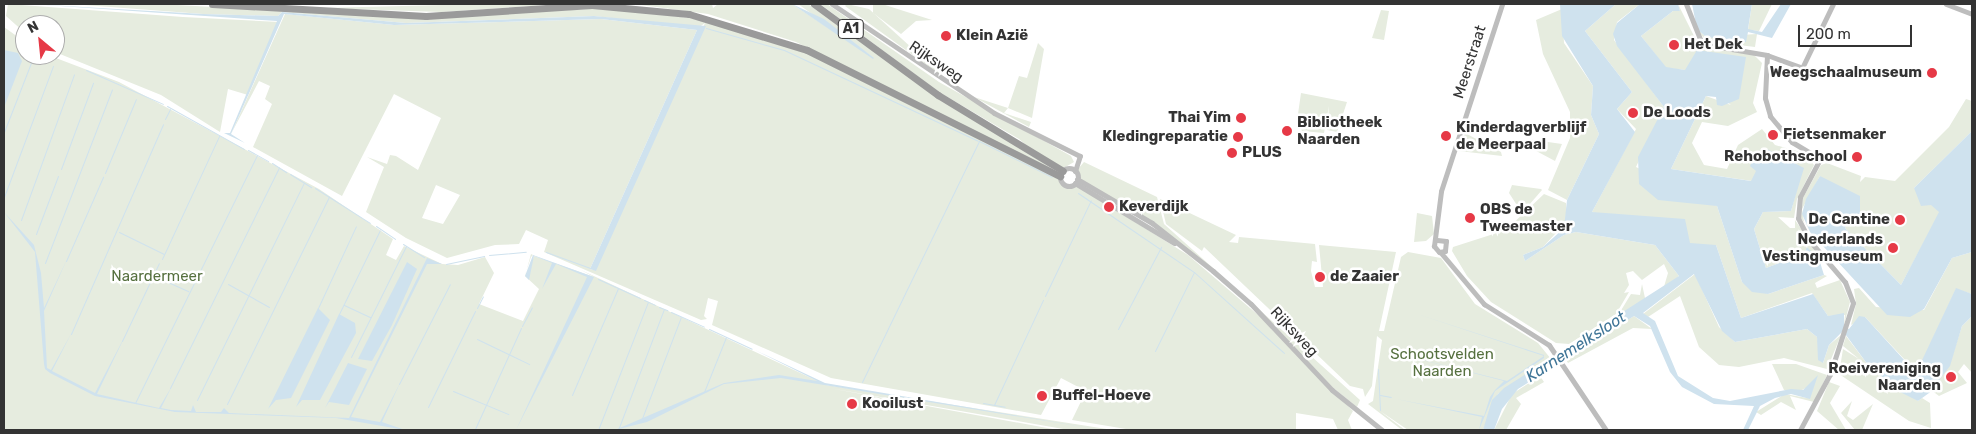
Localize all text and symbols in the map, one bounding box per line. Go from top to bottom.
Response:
north arrow [15,15,65,65]
scale bar [1801,15,1915,47]
text: N [25,17,42,37]
road number: A1 [837,18,865,40]
street label: Meerstraat [1450,23,1490,101]
text: 200 m [1806,25,1851,43]
place label: Klein Azië [956,27,1029,45]
marker: Klein Azië [940,30,952,42]
place label: Het Dek [1684,36,1743,54]
street label: Rijksweg [905,37,967,87]
marker: Het Dek [1668,39,1680,51]
place label: Weegschaalmuseum [1770,64,1922,82]
marker: Weegschaalmuseum [1926,67,1938,79]
place label: De Loods [1643,104,1711,122]
marker: De Loods [1627,107,1639,119]
place label: Thai Yim [1168,109,1231,127]
marker: Thai Yim [1235,112,1247,124]
place label: Bibliotheek Naarden [1297,113,1382,148]
place label: Kinderdagverblijf de Meerpaal [1456,118,1586,153]
marker: Bibliotheek Naarden [1281,125,1293,137]
place label: Fietsenmaker [1783,126,1886,144]
place label: Kledingreparatie [1102,128,1228,146]
marker: Fietsenmaker [1767,129,1779,141]
marker: Kinderdagverblijf de Meerpaal [1440,130,1452,142]
marker: Kledingreparatie [1232,131,1244,143]
place label: PLUS [1242,144,1282,162]
marker: PLUS [1226,147,1238,159]
place label: Rehobothschool [1724,148,1847,166]
marker: Rehobothschool [1851,151,1863,163]
place label: Keverdijk [1119,198,1188,216]
place label: OBS de Tweemaster [1480,200,1573,235]
marker: Keverdijk [1103,201,1115,213]
place label: De Cantine [1808,211,1890,229]
marker: OBS de Tweemaster [1464,212,1476,224]
marker: De Cantine [1894,214,1906,226]
place label: Nederlands Vestingmuseum [1762,230,1883,265]
marker: Nederlands Vestingmuseum [1887,242,1899,254]
park label: Naardermeer [111,268,203,286]
place label: de Zaaier [1330,268,1399,286]
marker: de Zaaier [1314,271,1326,283]
street label: Rijksweg [1266,303,1322,361]
water label: Karnemelksloot [1522,308,1630,386]
park label: Schootsvelden Naarden [1390,345,1494,380]
place label: Roeivereniging Naarden [1828,359,1941,394]
marker: Roeivereniging Naarden [1945,371,1957,383]
place label: Buffel-Hoeve [1052,387,1151,405]
marker: Buffel-Hoeve [1036,390,1048,402]
place label: Kooilust [862,395,923,413]
marker: Kooilust [846,398,858,410]

